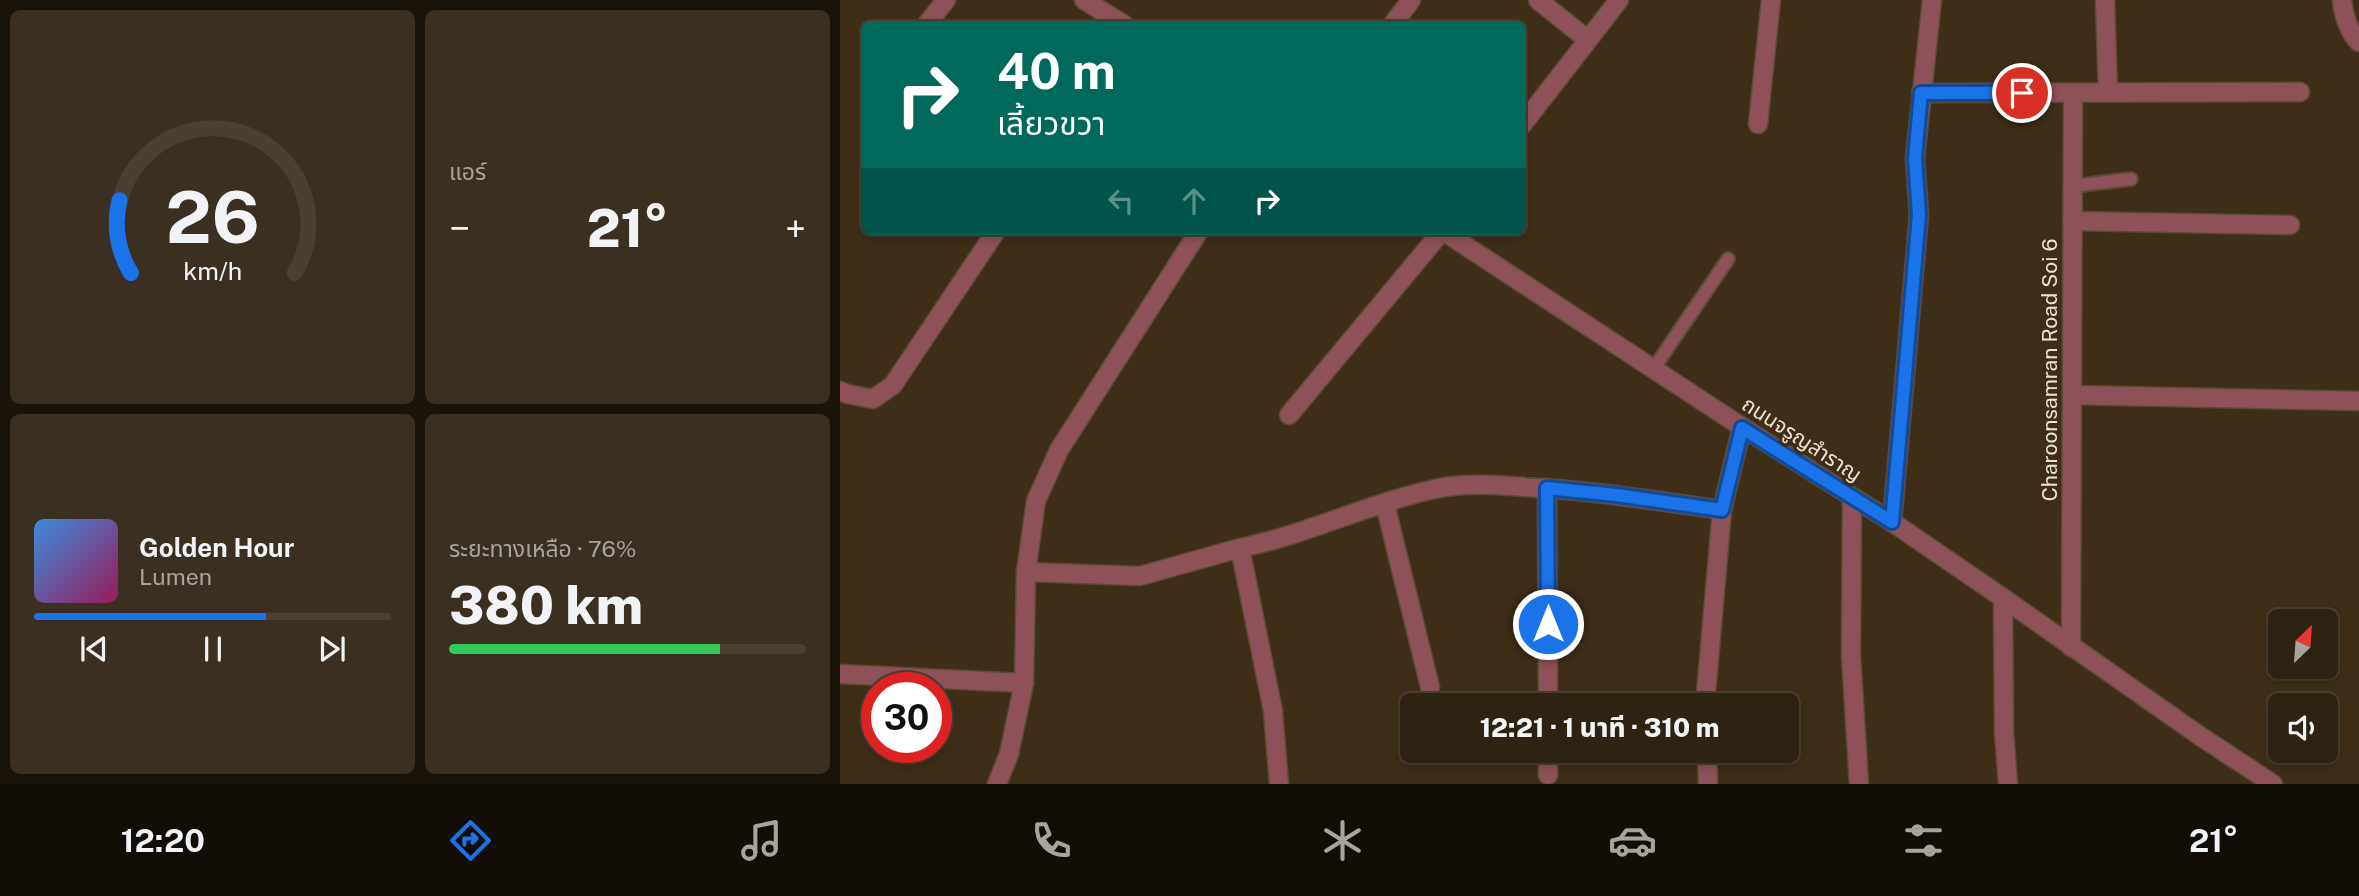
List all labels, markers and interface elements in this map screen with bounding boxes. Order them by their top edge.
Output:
text: 40 m [997,42,1116,100]
icon: right [882,49,973,140]
pin [1992,63,2052,123]
icon: arrive [2003,74,2041,112]
text: เลี้ยวขวา [997,105,1105,142]
text: แอร์ [449,158,486,185]
text: 26 [165,174,260,259]
icon: left [1102,182,1140,220]
icon: ahead [1175,182,1213,220]
icon: right [1248,182,1286,220]
text: 21° [587,198,668,259]
text: − [449,206,470,251]
text: + [785,206,806,251]
street label: Charoonsamran Road Soi 6 [2037,238,2062,502]
text: km/h [183,256,242,286]
street label: ถนนจรูญสำราญ [1737,391,1866,488]
text: Golden Hour [139,532,294,563]
text: ระยะทางเหลือ · 76% [449,535,637,562]
text: Lumen [139,563,212,590]
text: 380 km [449,575,643,636]
position arrow [1511,587,1585,661]
north arrow [2268,609,2338,679]
map controls [2268,609,2338,763]
icon: previous [75,630,113,668]
icon: pause [194,630,232,668]
icon: next [313,630,351,668]
speed limit sign: 30 [861,672,952,763]
button: sound [2268,693,2338,763]
text: 12:21 · 1 นาที · 310 m [1480,712,1719,743]
icon: directions [446,816,495,865]
icon: music [737,816,786,865]
icon: phone [1027,816,1076,865]
icon: climate [1318,816,1367,865]
icon: car [1608,816,1657,865]
icon: filters [1899,816,1948,865]
text: 12:20 [121,822,205,859]
text: 21° [2189,822,2238,859]

